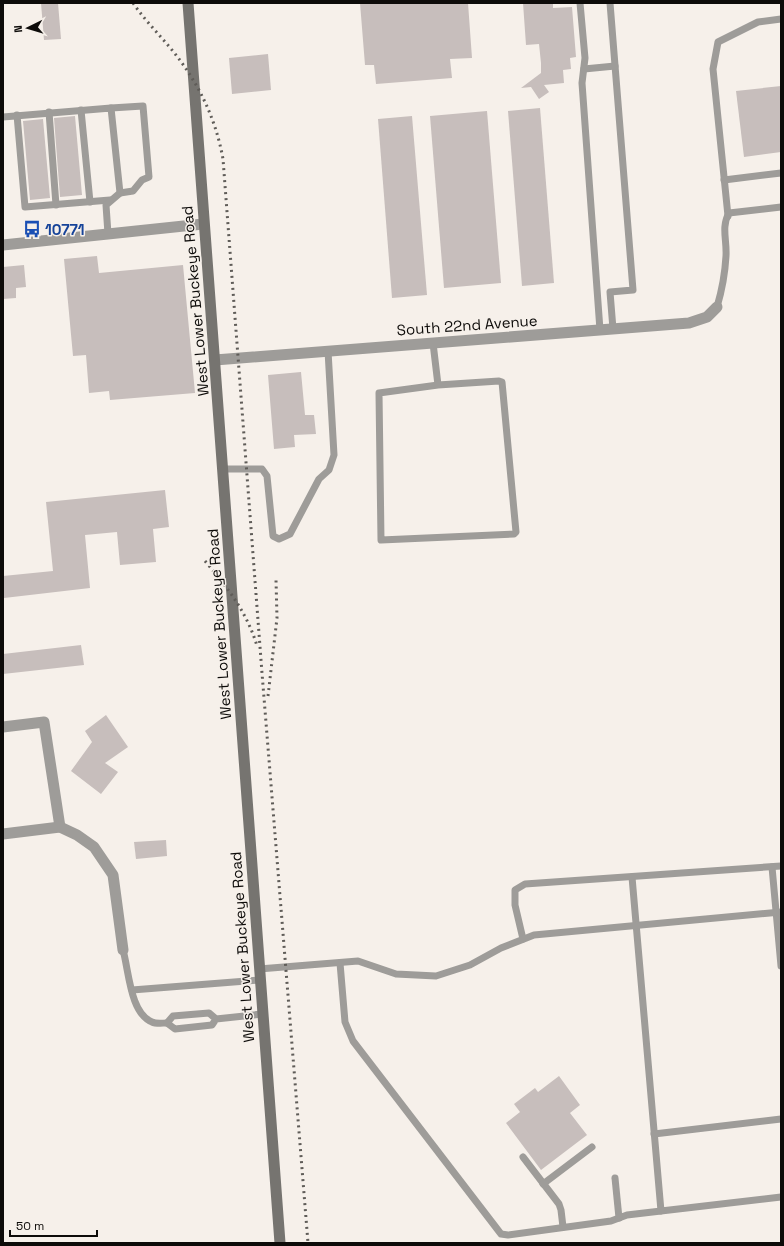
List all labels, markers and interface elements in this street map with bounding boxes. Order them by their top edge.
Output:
north arrow [8,8,48,48]
text: N [11,25,25,33]
street label: West Lower Buckeye Road [177,205,213,397]
bus stop icon: 10771 [22,219,42,239]
place label: 10771 [45,220,84,239]
street label: South 22nd Avenue [396,311,538,339]
street label: West Lower Buckeye Road [203,528,235,720]
street label: West Lower Buckeye Road [226,851,258,1043]
scale bar [10,1212,97,1238]
text: 50 m [16,1218,44,1234]

